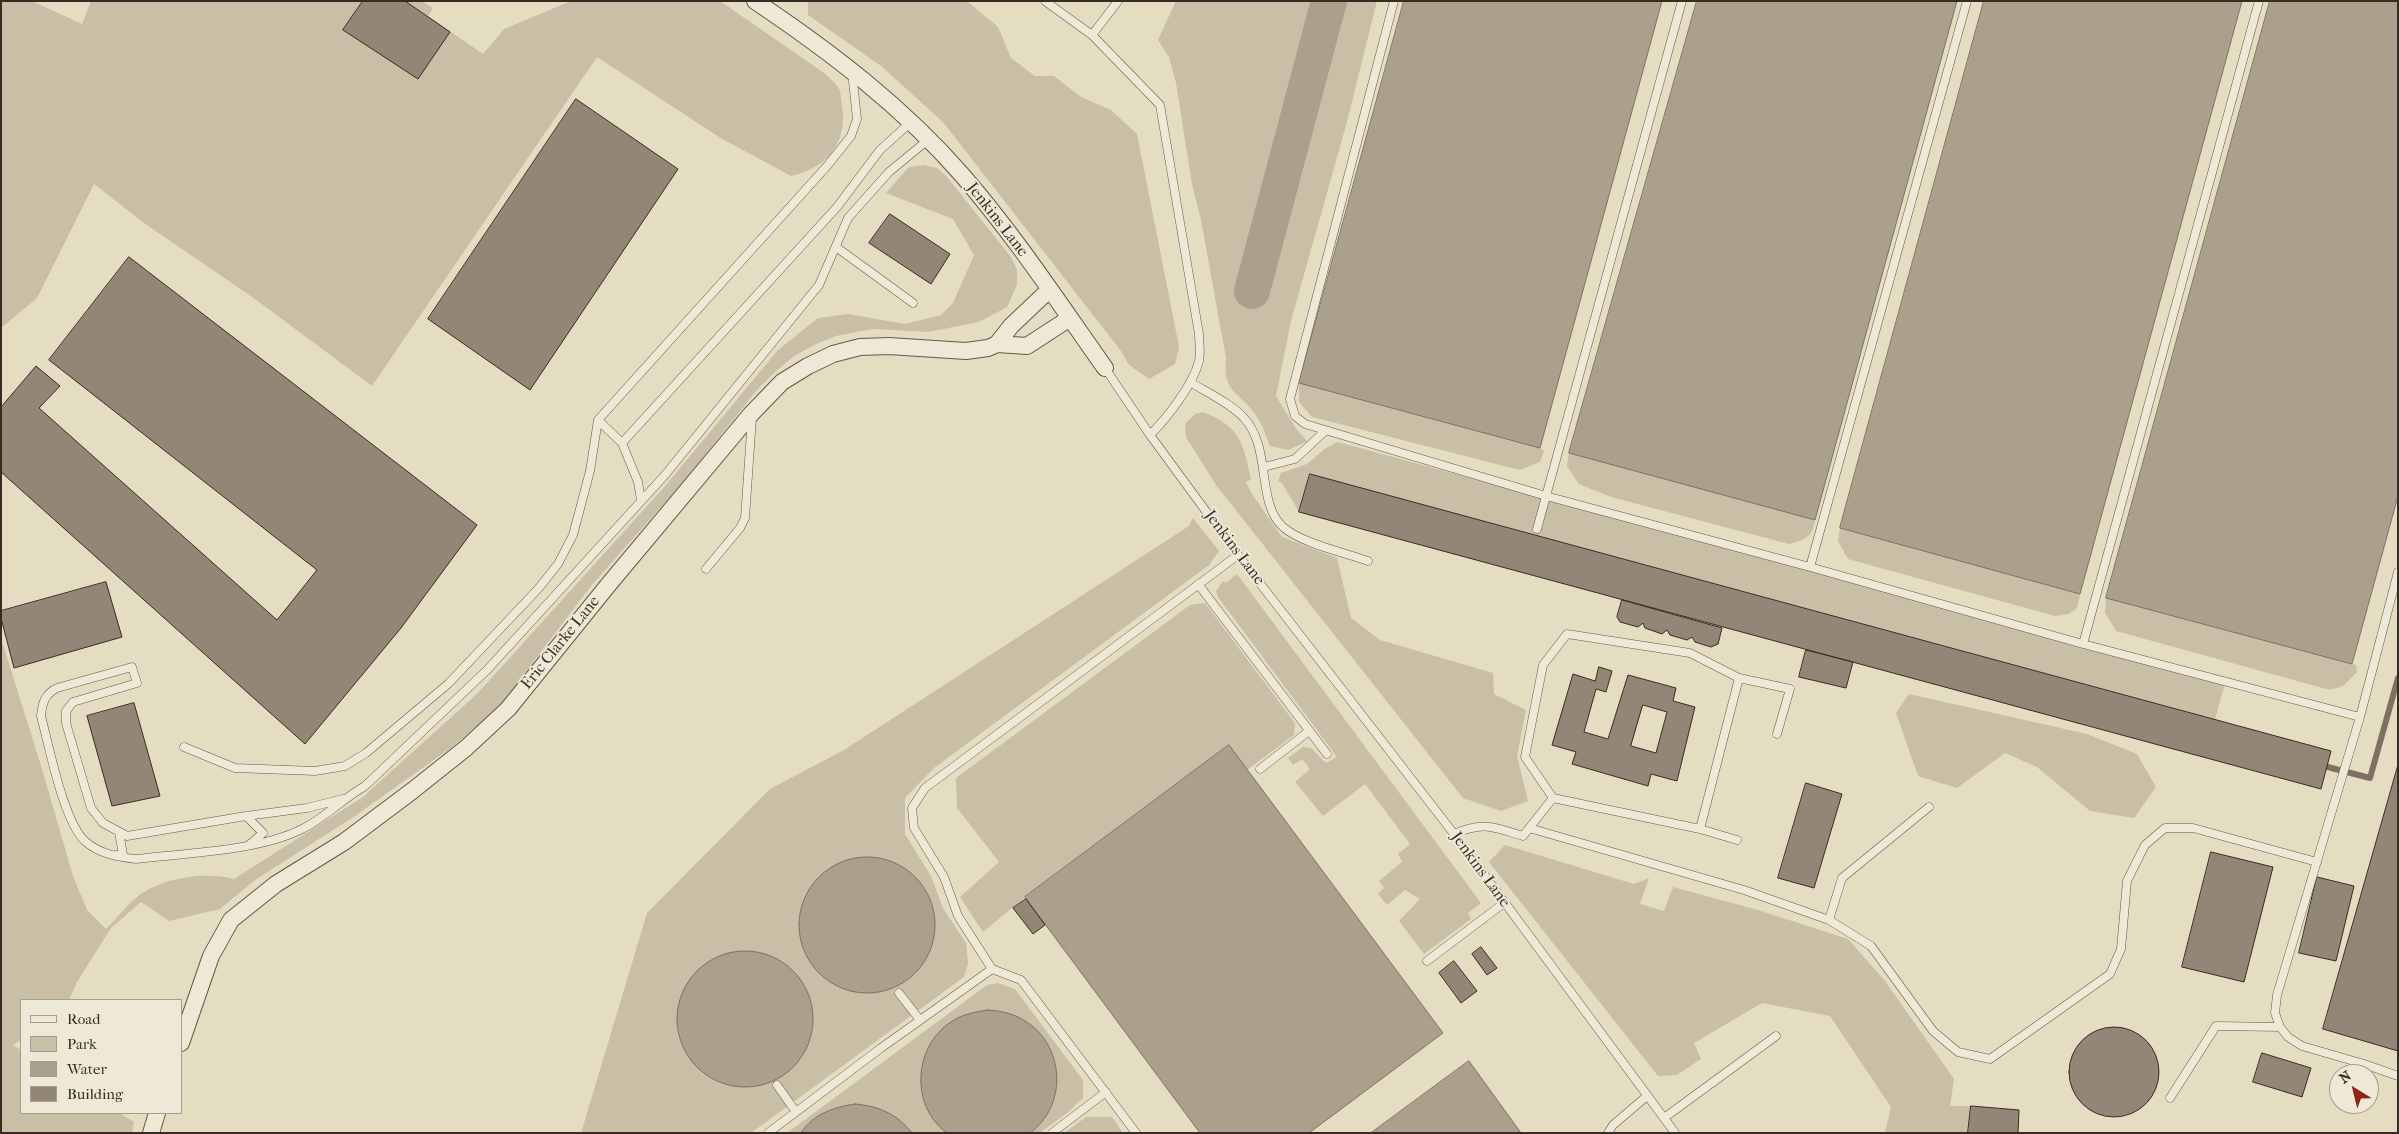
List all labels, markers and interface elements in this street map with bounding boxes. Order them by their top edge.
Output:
street label: Jenkins Lane [962,179,1032,261]
street label: Jenkins Lane [1200,507,1268,589]
street label: Eric Clarke Lane [518,592,604,694]
street label: Jenkins Lane [1446,828,1514,912]
legend [20,999,182,1114]
text: Road [67,1010,100,1028]
text: Park [67,1035,97,1053]
text: Water [67,1060,107,1078]
north arrow [2329,1064,2379,1114]
text: N [2336,1067,2355,1087]
text: Building [67,1085,123,1103]

